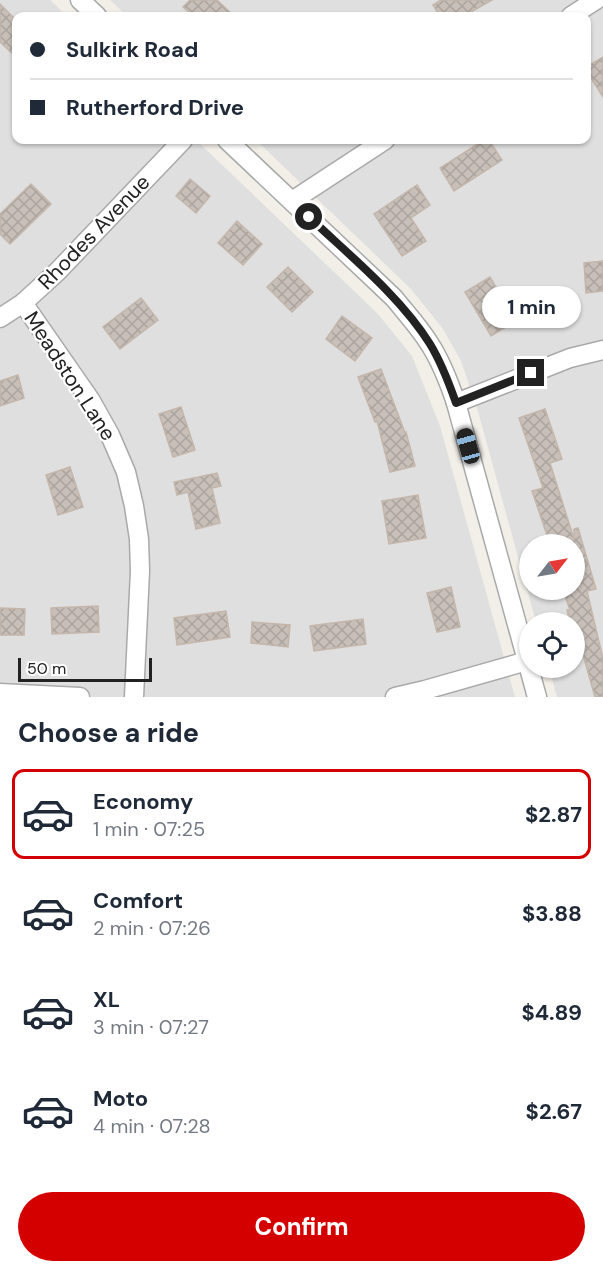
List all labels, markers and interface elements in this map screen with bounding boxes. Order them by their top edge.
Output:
text: Sulkirk Road [66,35,198,64]
text: Rutherford Drive [66,93,244,122]
street label: Rhodes Avenue [32,168,156,296]
route start [295,203,322,230]
callout: 1 min [482,286,580,328]
text: 1 min [507,294,556,320]
street label: Meadston Lane [18,306,122,446]
route end [517,359,544,386]
car [454,426,482,466]
north arrow [519,534,585,600]
map controls [519,534,585,678]
button: locate [519,612,585,678]
scale bar [18,655,152,682]
text: 50 m [27,658,66,679]
text: Choose a ride [18,715,199,750]
icon: car [21,787,75,841]
text: Economy [93,787,193,816]
text: $2.87 [525,800,582,829]
text: 1 min · 07:25 [93,816,205,842]
icon: car [21,886,75,940]
text: Comfort [93,886,183,915]
text: $3.88 [522,899,582,928]
text: 2 min · 07:26 [93,915,211,941]
icon: car [21,985,75,1039]
text: XL [93,985,120,1014]
text: $4.89 [521,998,582,1027]
text: 3 min · 07:27 [93,1014,209,1040]
icon: car [21,1084,75,1138]
text: Moto [93,1084,148,1113]
text: $2.67 [526,1097,582,1126]
text: 4 min · 07:28 [93,1113,211,1139]
button: Confirm [18,1192,585,1261]

